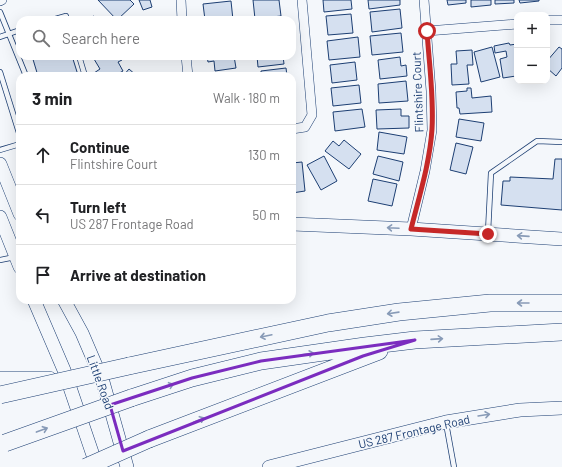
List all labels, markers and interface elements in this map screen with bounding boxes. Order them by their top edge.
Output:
map controls [514,12,550,84]
button: + [514,12,550,48]
search box [16,16,296,60]
route start [418,22,436,40]
icon: search [30,27,52,49]
text: Search here [62,29,140,47]
button: − [514,48,550,84]
street label: Flintshire Court [409,51,425,133]
text: 3 min [32,88,72,108]
text: Walk · 180 m [213,90,280,106]
text: Continue [70,138,130,156]
icon: ahead [32,144,54,166]
text: 130 m [248,147,280,163]
text: Flintshire Court [70,156,158,172]
text: Turn left [70,198,126,216]
icon: left [32,204,54,226]
text: 50 m [253,207,280,223]
text: US 287 Frontage Road [70,216,194,232]
one-way arrow [387,224,400,232]
route end [479,225,497,243]
one-way arrow [517,233,530,240]
icon: arrive [32,264,54,286]
text: Arrive at destination [70,266,206,284]
one-way arrow [517,299,530,307]
one-way arrow [387,309,400,317]
one-way arrow [260,333,273,341]
one-way arrow [430,335,443,342]
one-way arrow [301,350,314,358]
street label: Little Road [85,353,117,411]
one-way arrow [161,382,174,389]
street label: US 287 Frontage Road [357,411,471,451]
one-way arrow [477,411,490,419]
one-way arrow [192,415,204,423]
one-way arrow [35,426,48,433]

